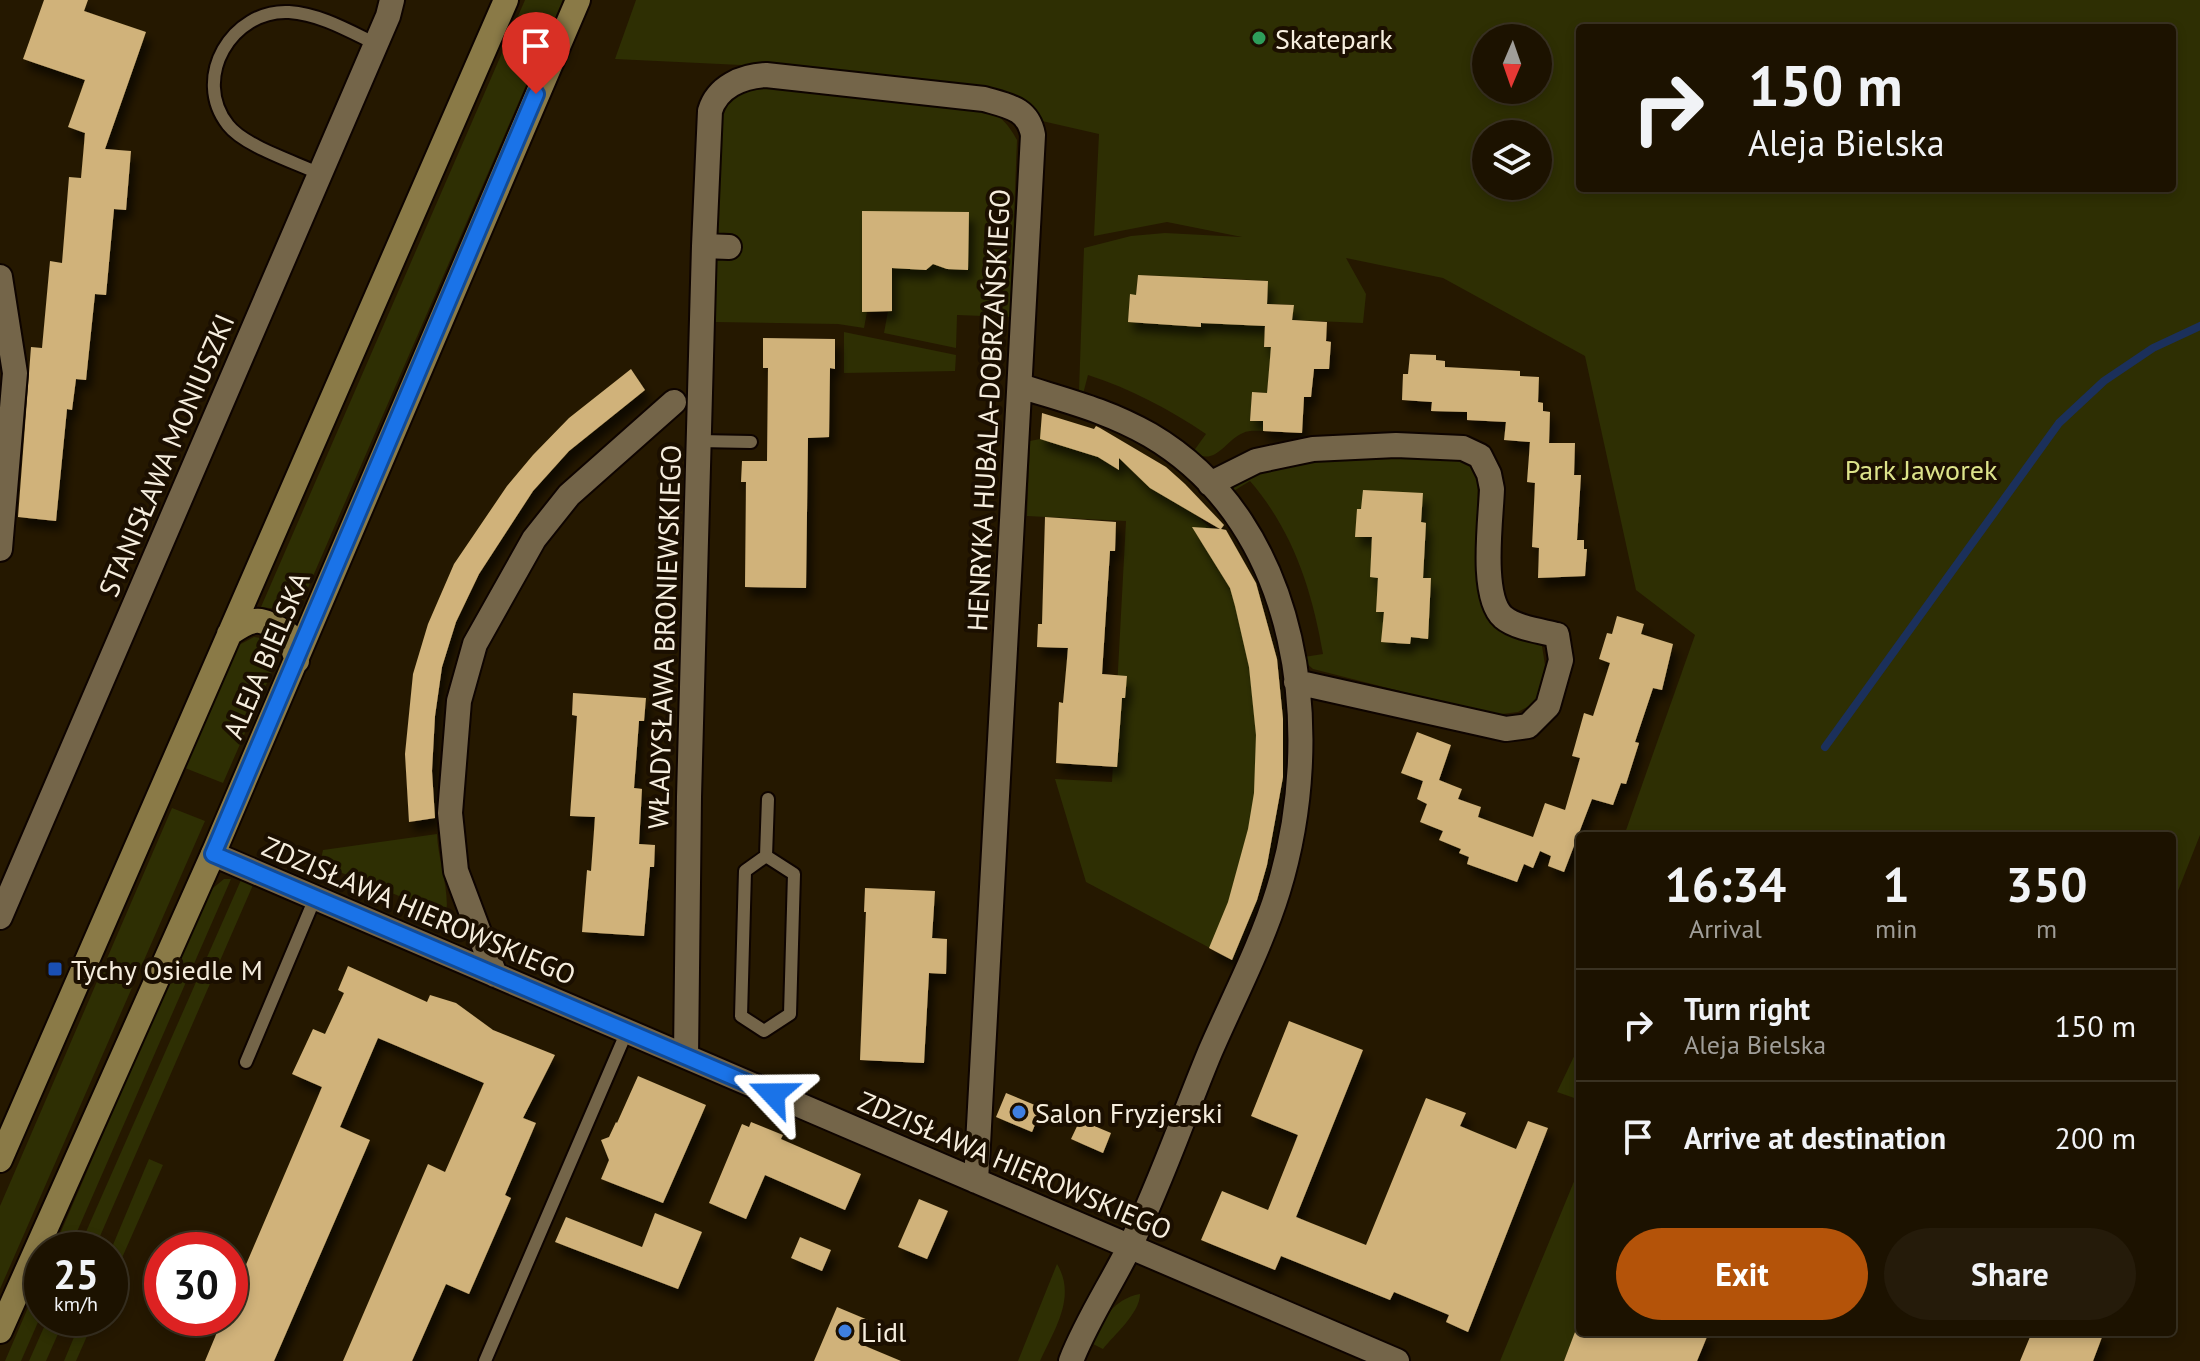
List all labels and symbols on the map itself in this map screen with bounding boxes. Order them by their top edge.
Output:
pin [502,12,570,94]
place label: Skatepark [1275,20,1393,57]
north arrow [1472,24,1552,104]
marker: Skatepark [1250,29,1268,47]
street label: HENRYKA HUBALA-DOBRZAŃSKIEGO [958,188,1018,632]
street label: STANISŁAWA MONIUSZKI [90,308,242,602]
street label: WŁADYSŁAWA BRONIEWSKIEGO [639,444,689,830]
park label: Park Jaworek [1845,451,1998,488]
street label: ALEJA BIELSKA [214,565,318,744]
street label: ZDZISŁAWA HIEROWSKIEGO [257,827,581,993]
place label: Tychy Osiedle M [71,951,263,988]
marker: Tychy Osiedle M [46,960,64,978]
position arrow [731,1052,815,1136]
street label: ZDZISŁAWA HIEROWSKIEGO [853,1082,1177,1248]
place label: Salon Fryzjerski [1035,1094,1223,1131]
marker: Salon Fryzjerski [1010,1103,1028,1121]
speed limit sign: 30 [144,1232,248,1336]
place label: Lidl [861,1313,906,1350]
marker: Lidl [836,1322,854,1340]

